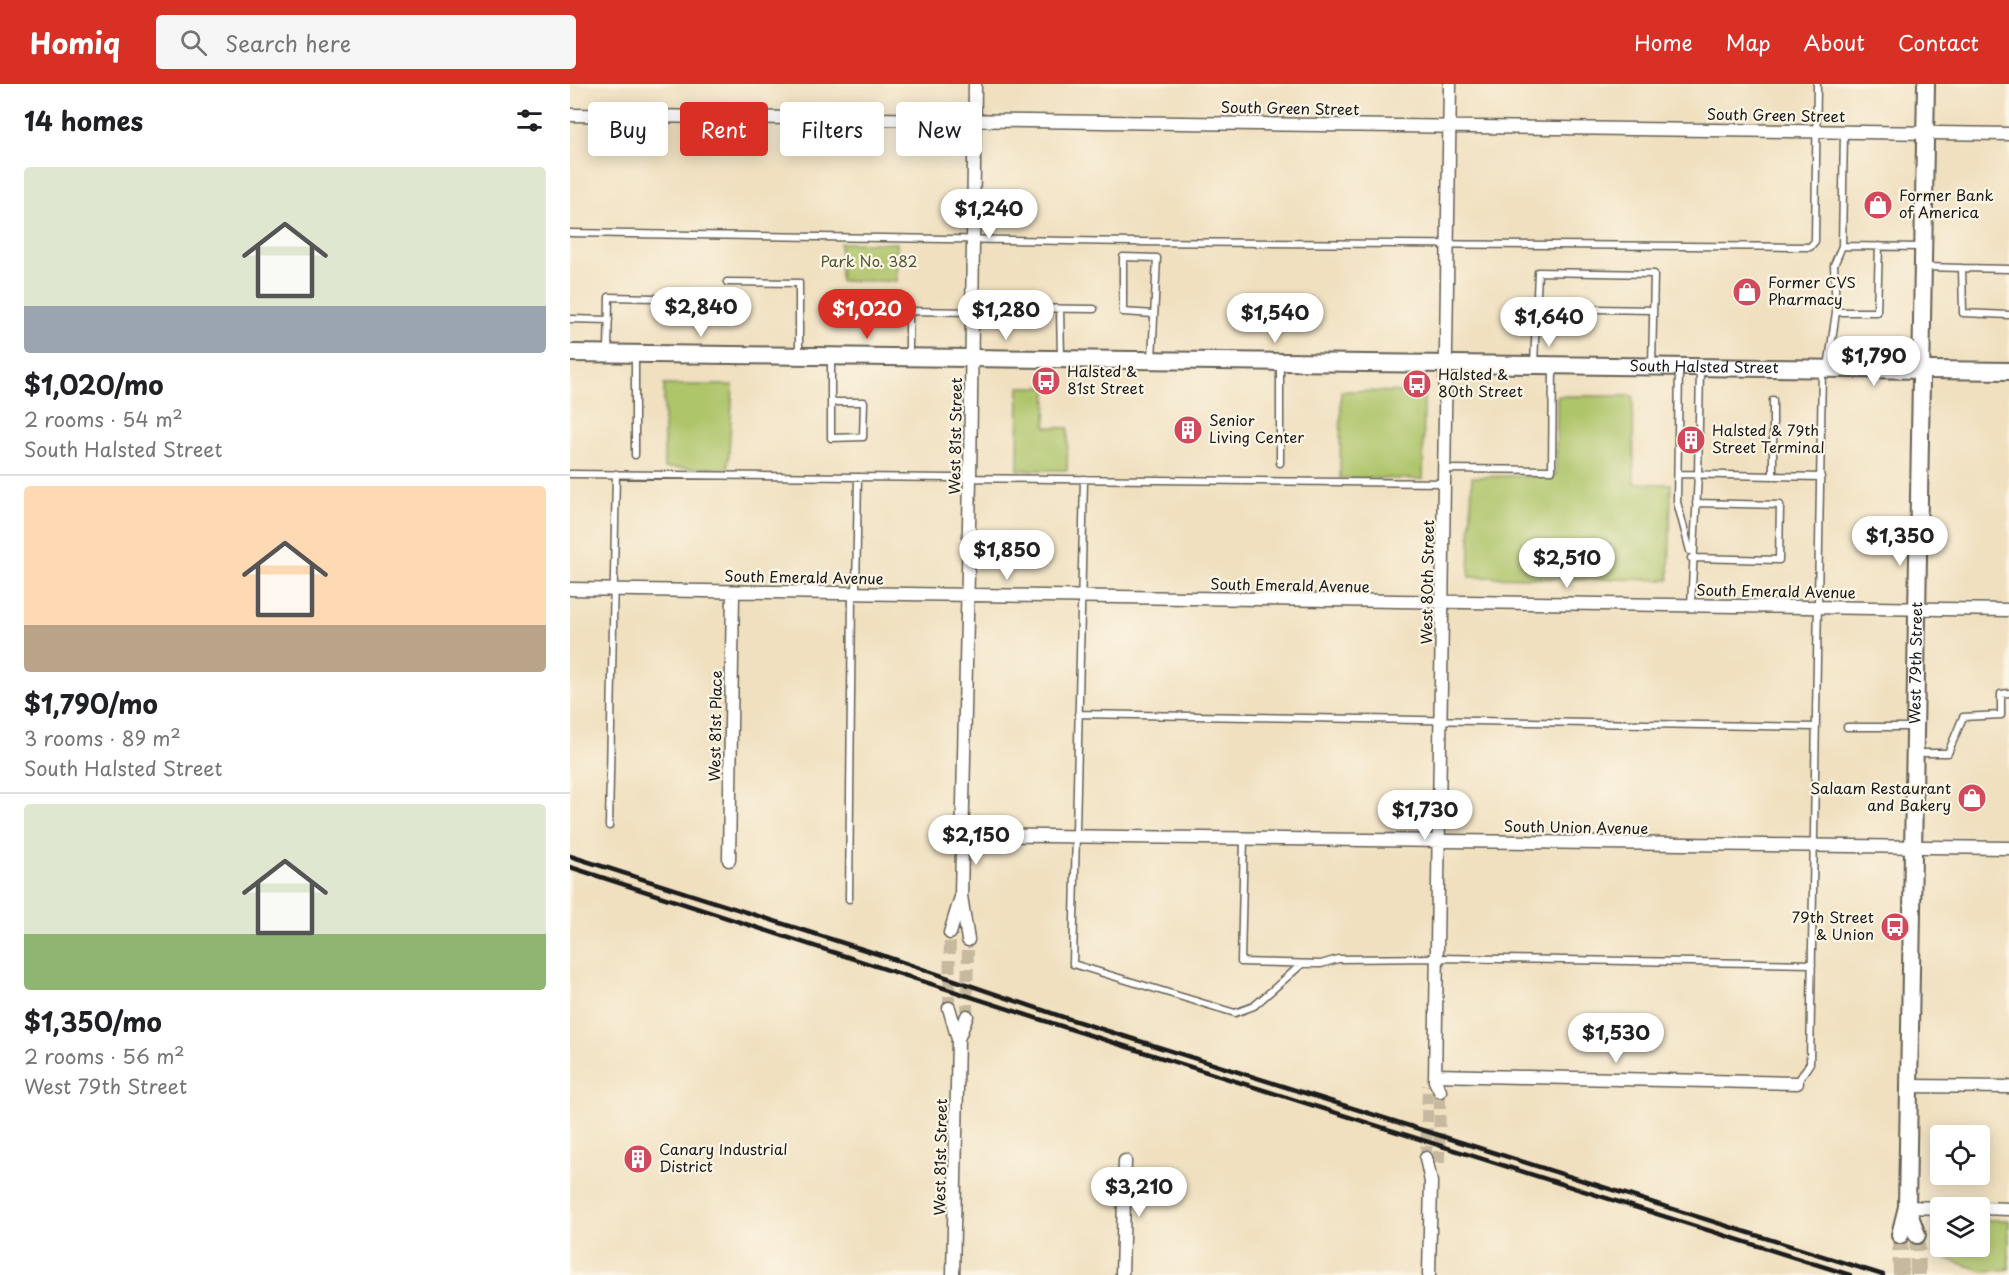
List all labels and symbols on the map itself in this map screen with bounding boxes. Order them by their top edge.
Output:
street label: South Green Street [1221,95,1359,120]
street label: South Green Street [1707,102,1845,127]
place label: Former Bank of America [1899,183,1994,223]
pin: $1,240 [940,189,1038,240]
shop icon: Former Bank of America [1862,189,1894,221]
park label: Park No. 382 [820,249,918,272]
place label: Former CVS Pharmacy [1768,270,1856,310]
shop icon: Former CVS Pharmacy [1731,276,1763,308]
pin: $2,840 [652,287,750,338]
pin: $1,020 [818,289,916,340]
pin: $1,280 [957,290,1055,341]
pin: $1,540 [1226,293,1324,344]
pin: $1,640 [1500,297,1598,348]
pin: $1,790 [1825,336,1923,387]
street label: South Halsted Street [1629,353,1779,378]
place label: Halsted & 81st Street [1067,359,1144,399]
place label: Halsted & 80th Street [1438,362,1523,402]
bus stop icon: Halsted & 81st Street [1030,365,1062,397]
bus stop icon: Halsted & 80th Street [1401,368,1433,400]
street label: West 81st Street [942,377,967,495]
place label: Senior Living Center [1209,408,1304,448]
building icon: Senior Living Center [1172,414,1204,446]
place label: Halsted & 79th Street Terminal [1712,418,1825,458]
building icon: Halsted & 79th Street Terminal [1675,424,1707,456]
pin: $1,350 [1851,516,1949,567]
street label: West 80th Street [1414,519,1439,644]
pin: $1,850 [958,530,1056,581]
pin: $2,510 [1518,538,1616,589]
street label: South Emerald Avenue [724,564,884,589]
street label: South Emerald Avenue [1210,572,1370,597]
street label: South Emerald Avenue [1696,578,1856,603]
street label: West 79th Street [1902,601,1927,724]
street label: West 81st Place [702,670,727,782]
place label: Salaam Restaurant and Bakery [1810,776,1951,816]
shop icon: Salaam Restaurant and Bakery [1956,782,1988,814]
pin: $1,730 [1376,790,1474,841]
street label: South Union Avenue [1504,814,1649,839]
pin: $2,150 [927,815,1025,866]
place label: 79th Street & Union [1792,905,1874,945]
bus stop icon: 79th Street & Union [1879,911,1911,943]
pin: $1,530 [1567,1013,1665,1064]
street label: West 81st Street [927,1098,952,1216]
place label: Canary Industrial District [659,1137,788,1177]
building icon: Canary Industrial District [622,1143,654,1175]
pin: $3,210 [1090,1167,1188,1218]

